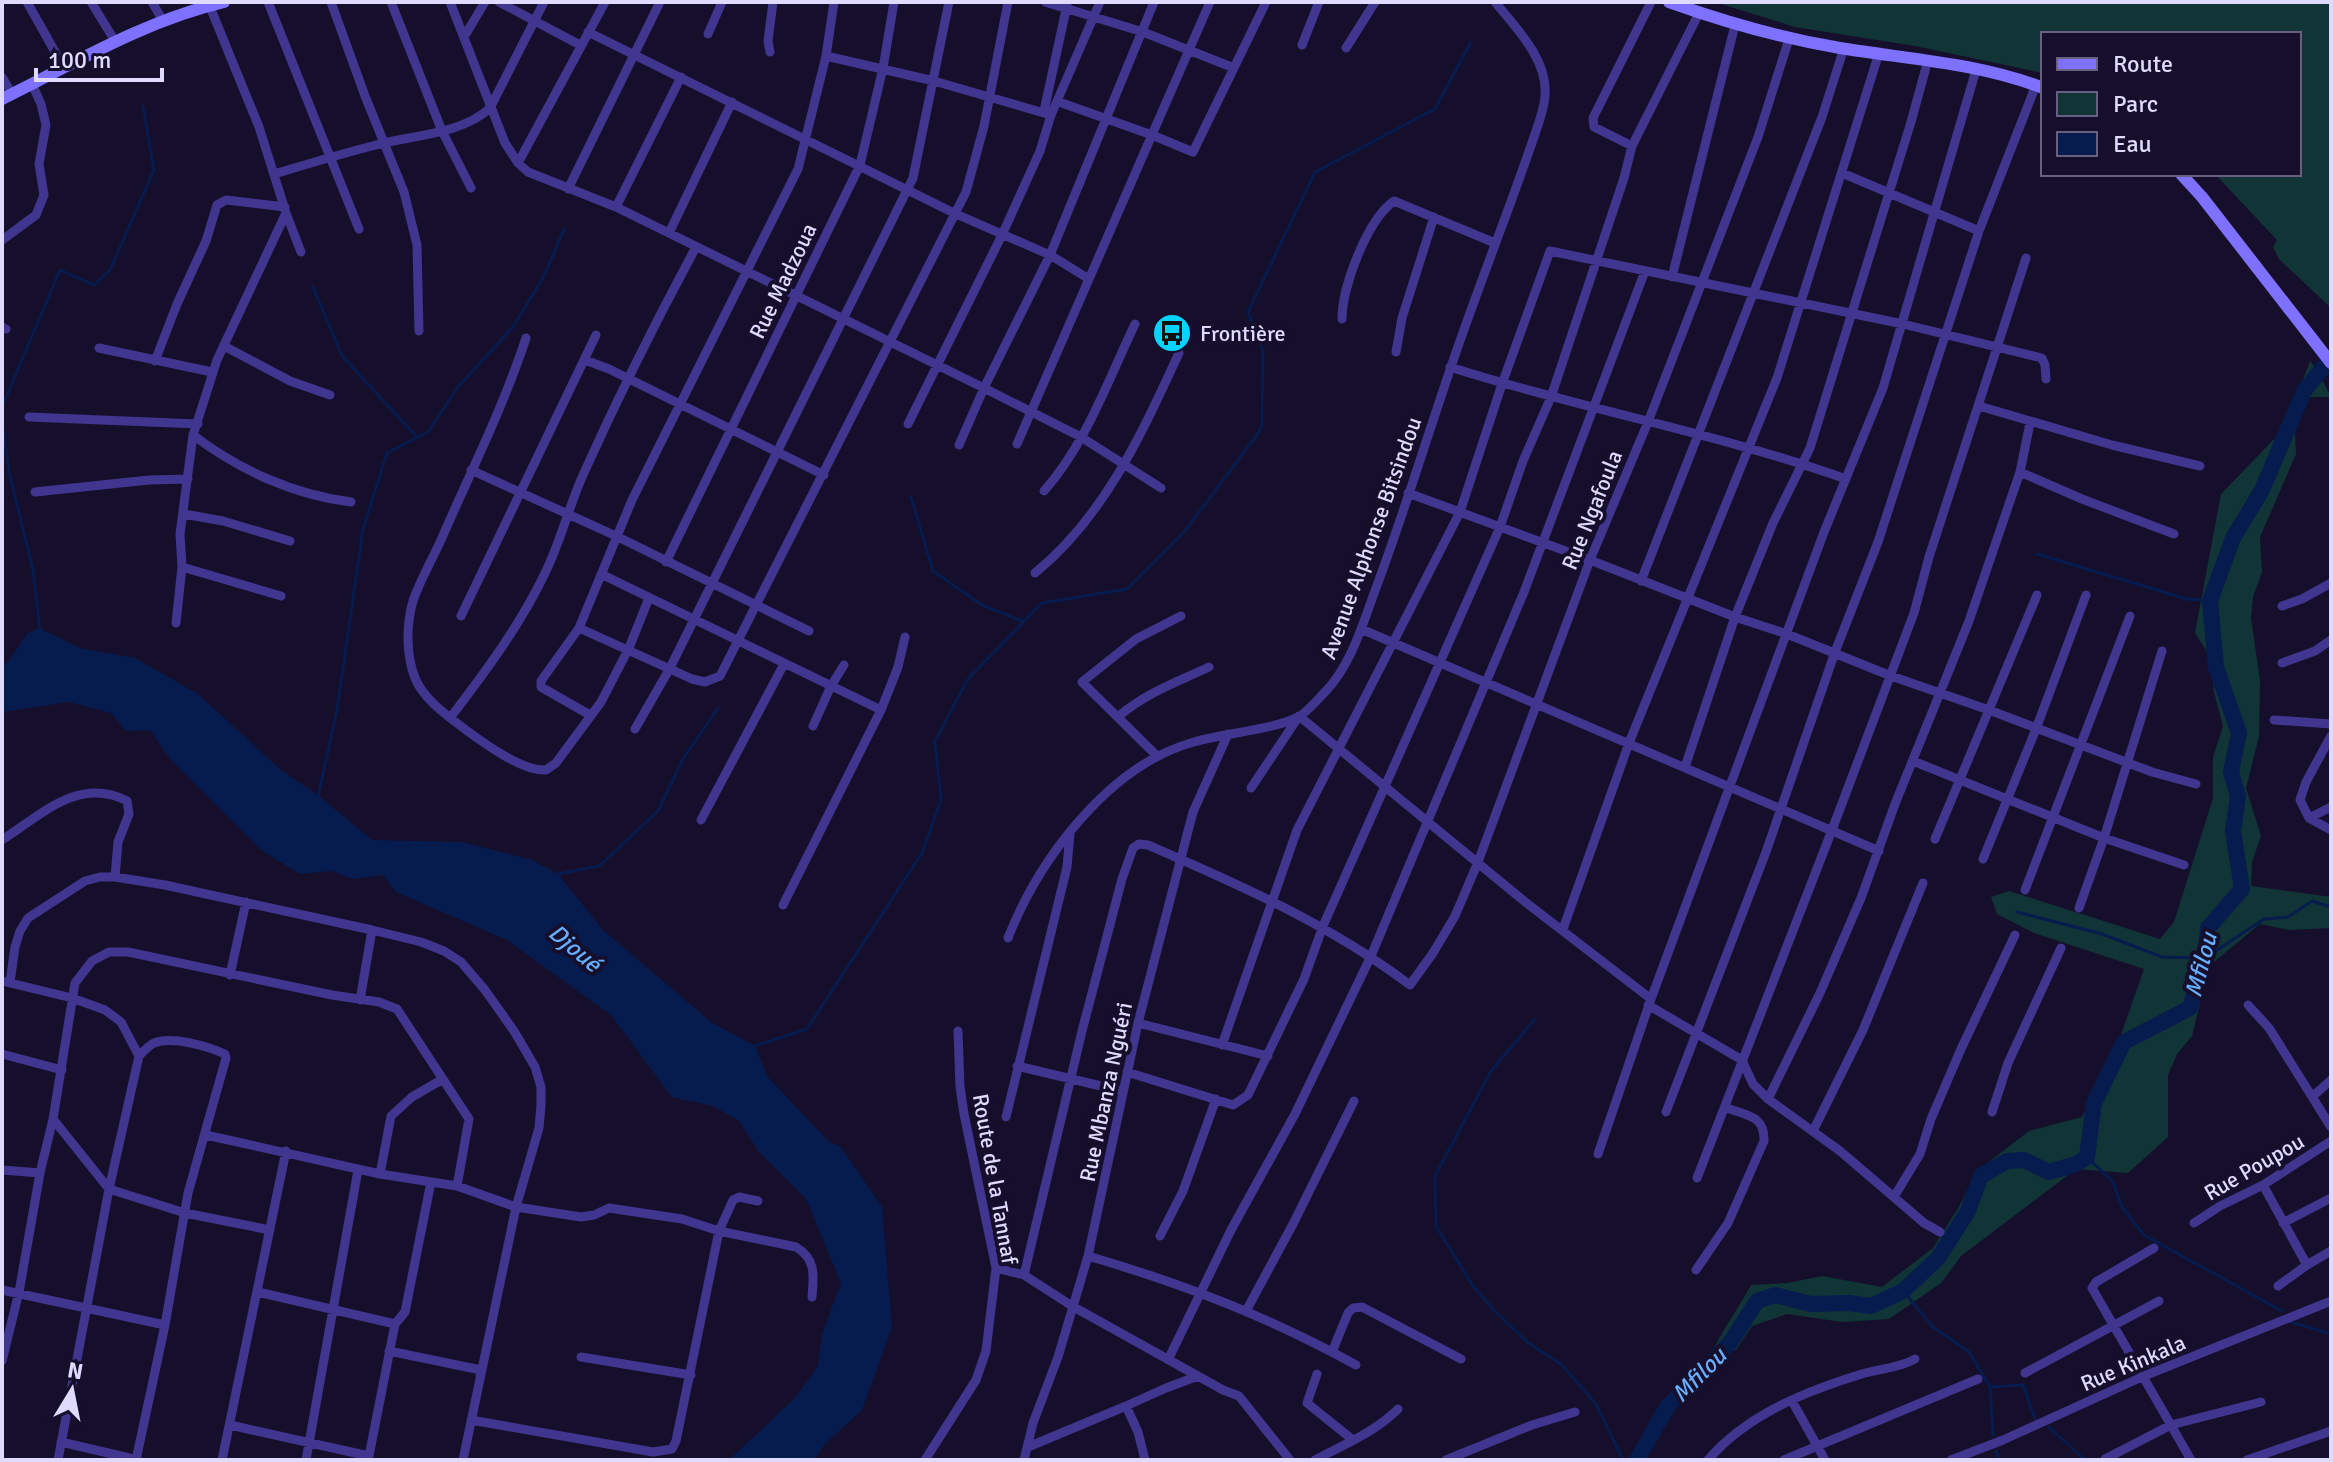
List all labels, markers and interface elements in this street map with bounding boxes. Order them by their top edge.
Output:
scale bar [36,32,162,82]
legend [2041,32,2301,176]
text: 100 m [48,45,111,75]
text: Route [2113,49,2173,79]
text: Parc [2113,89,2158,119]
text: Eau [2113,129,2152,159]
street label: Rue Madzoua [743,219,823,343]
bus stop icon: Frontière [1151,312,1193,354]
place label: Frontière [1200,320,1286,347]
street label: Avenue Alphonse Bitsindou [1315,413,1427,663]
street label: Rue Ngafoula [1556,446,1628,574]
water label: Djoué [542,917,609,980]
water label: Mfilou [2178,928,2224,1001]
street label: Rue Mbanza Nguéri [1074,1000,1138,1184]
street label: Route de la Tannaf [967,1092,1024,1268]
street label: Rue Poupou [2199,1128,2309,1206]
street label: Rue Kinkala [2076,1329,2190,1397]
water label: Mfilou [1665,1340,1734,1409]
north arrow [32,1350,112,1430]
text: N [66,1356,85,1385]

